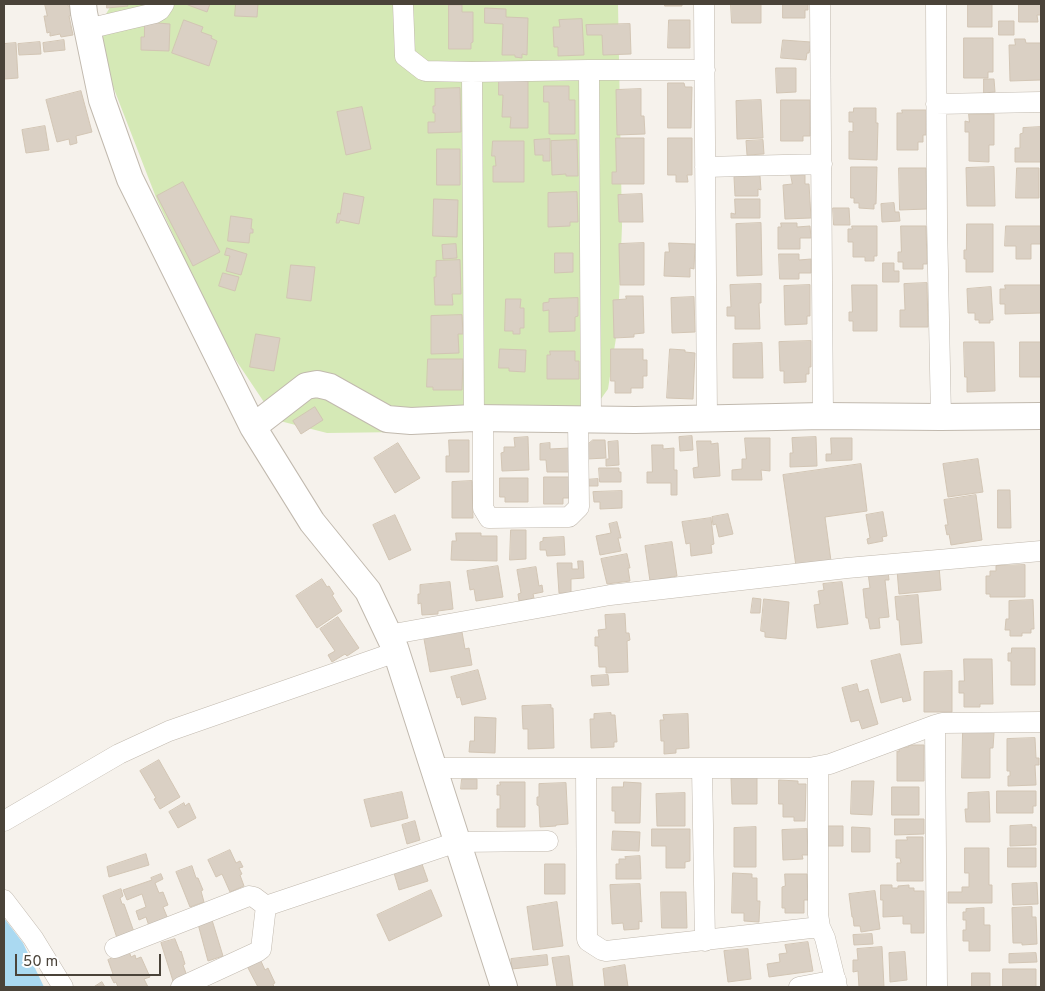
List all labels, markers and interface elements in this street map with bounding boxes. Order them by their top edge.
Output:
scale bar [18,944,164,976]
text: 50 m [23,953,58,972]

